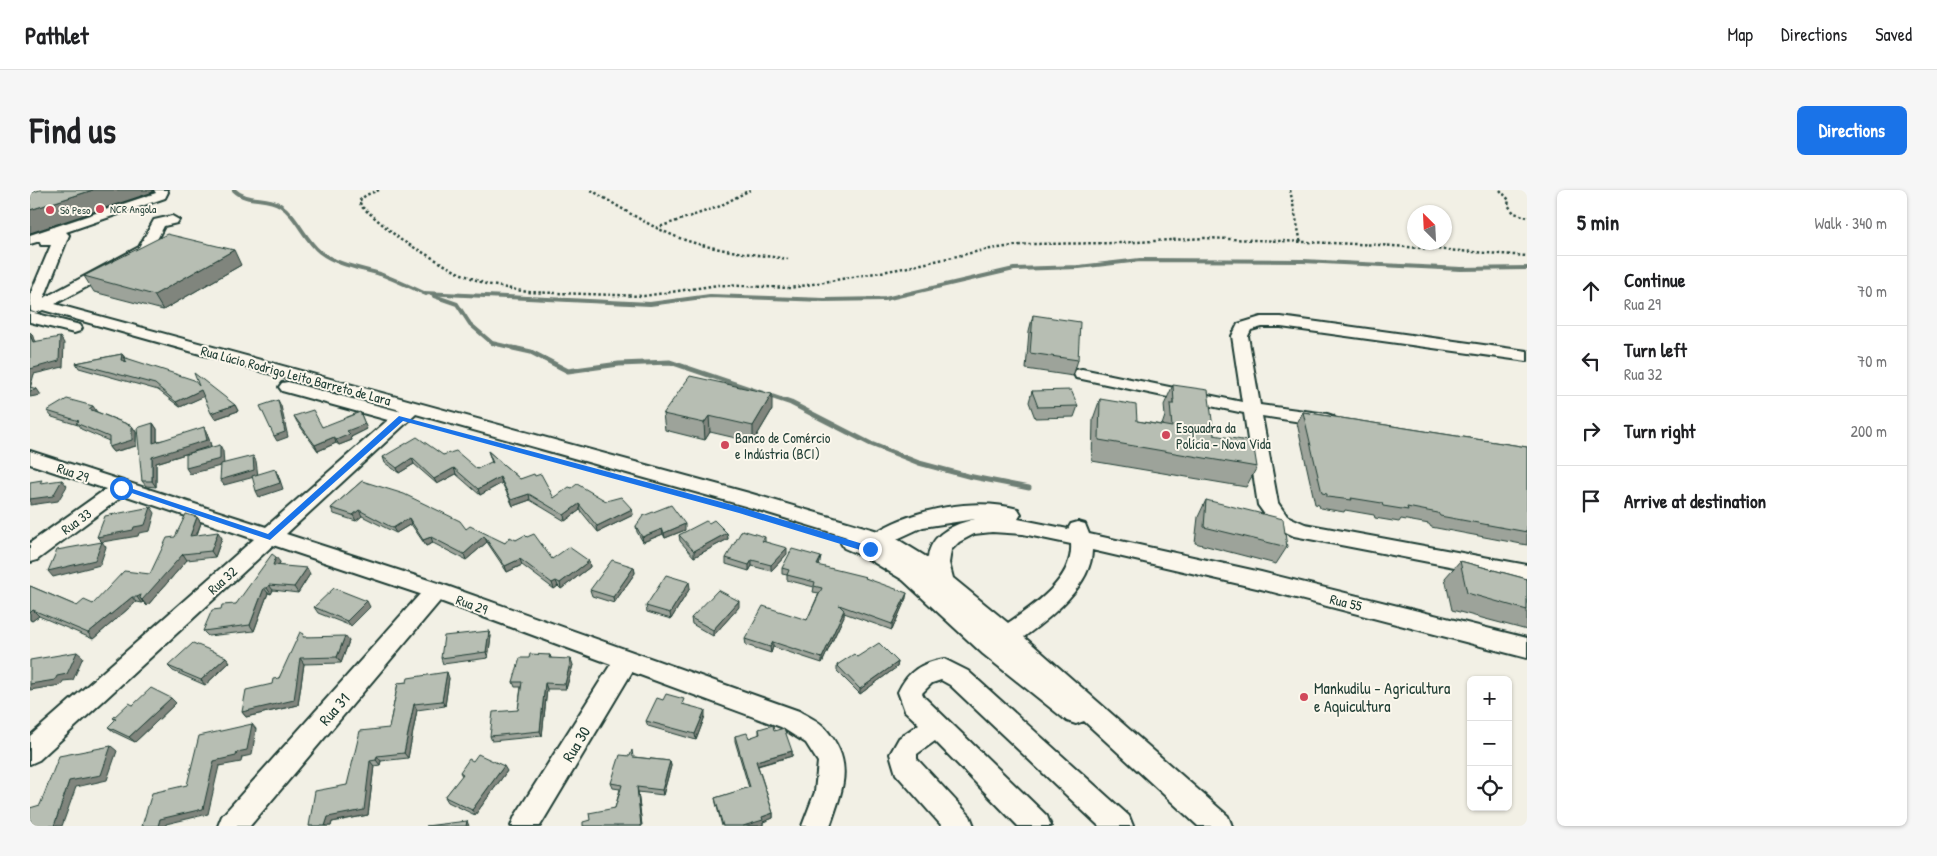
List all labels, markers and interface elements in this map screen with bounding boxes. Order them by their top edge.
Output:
text: Pathlet [25,19,88,51]
text: Map [1728,22,1753,47]
text: Directions [1781,22,1847,47]
text: Saved [1875,22,1912,47]
button: Directions [1797,106,1907,155]
text: Find us [30,107,116,154]
place label: NCR Angola [110,202,157,216]
place label: Só Peso [60,203,91,217]
marker: NCR Angola [94,203,106,215]
marker: Só Peso [44,204,56,216]
north arrow [1407,205,1452,250]
text: 5 min [1577,208,1619,237]
text: Walk · 340 m [1815,212,1887,234]
text: Continue [1624,267,1685,293]
icon: ahead [1577,277,1605,305]
text: 70 m [1857,280,1887,302]
text: Rua 29 [1624,293,1661,315]
text: Turn left [1624,337,1687,363]
street label: Rua Lúcio Rodrigo Leito Barreto de Lara [199,340,394,411]
icon: left [1577,347,1605,375]
text: 70 m [1857,350,1887,372]
text: Rua 32 [1624,363,1662,385]
icon: right [1577,417,1605,445]
place label: Esquadra da Polícia - Nova Vida [1176,418,1271,453]
text: Turn right [1624,418,1695,444]
text: 200 m [1851,420,1887,442]
place label: Banco de Comércio e Indústria (BCI) [735,428,831,463]
marker: Esquadra da Polícia - Nova Vida [1160,429,1172,441]
marker: Banco de Comércio e Indústria (BCI) [719,439,731,451]
street label: Rua 29 [55,458,91,486]
route start [110,477,133,500]
icon: arrive [1577,487,1605,515]
text: Arrive at destination [1624,488,1766,514]
street label: Rua 33 [57,504,95,538]
route end [859,538,882,561]
street label: Rua 32 [203,561,241,598]
street label: Rua 55 [1328,589,1364,615]
street label: Rua 29 [454,590,490,618]
map controls [1467,676,1512,811]
button: + [1467,676,1512,721]
place label: Mankudilu - Agricultura e Aquicultura [1314,677,1450,717]
street label: Rua 31 [314,688,354,730]
marker: Mankudilu - Agricultura e Aquicultura [1298,691,1310,703]
button: − [1467,721,1512,766]
street label: Rua 30 [557,722,595,766]
button: locate [1467,766,1512,811]

